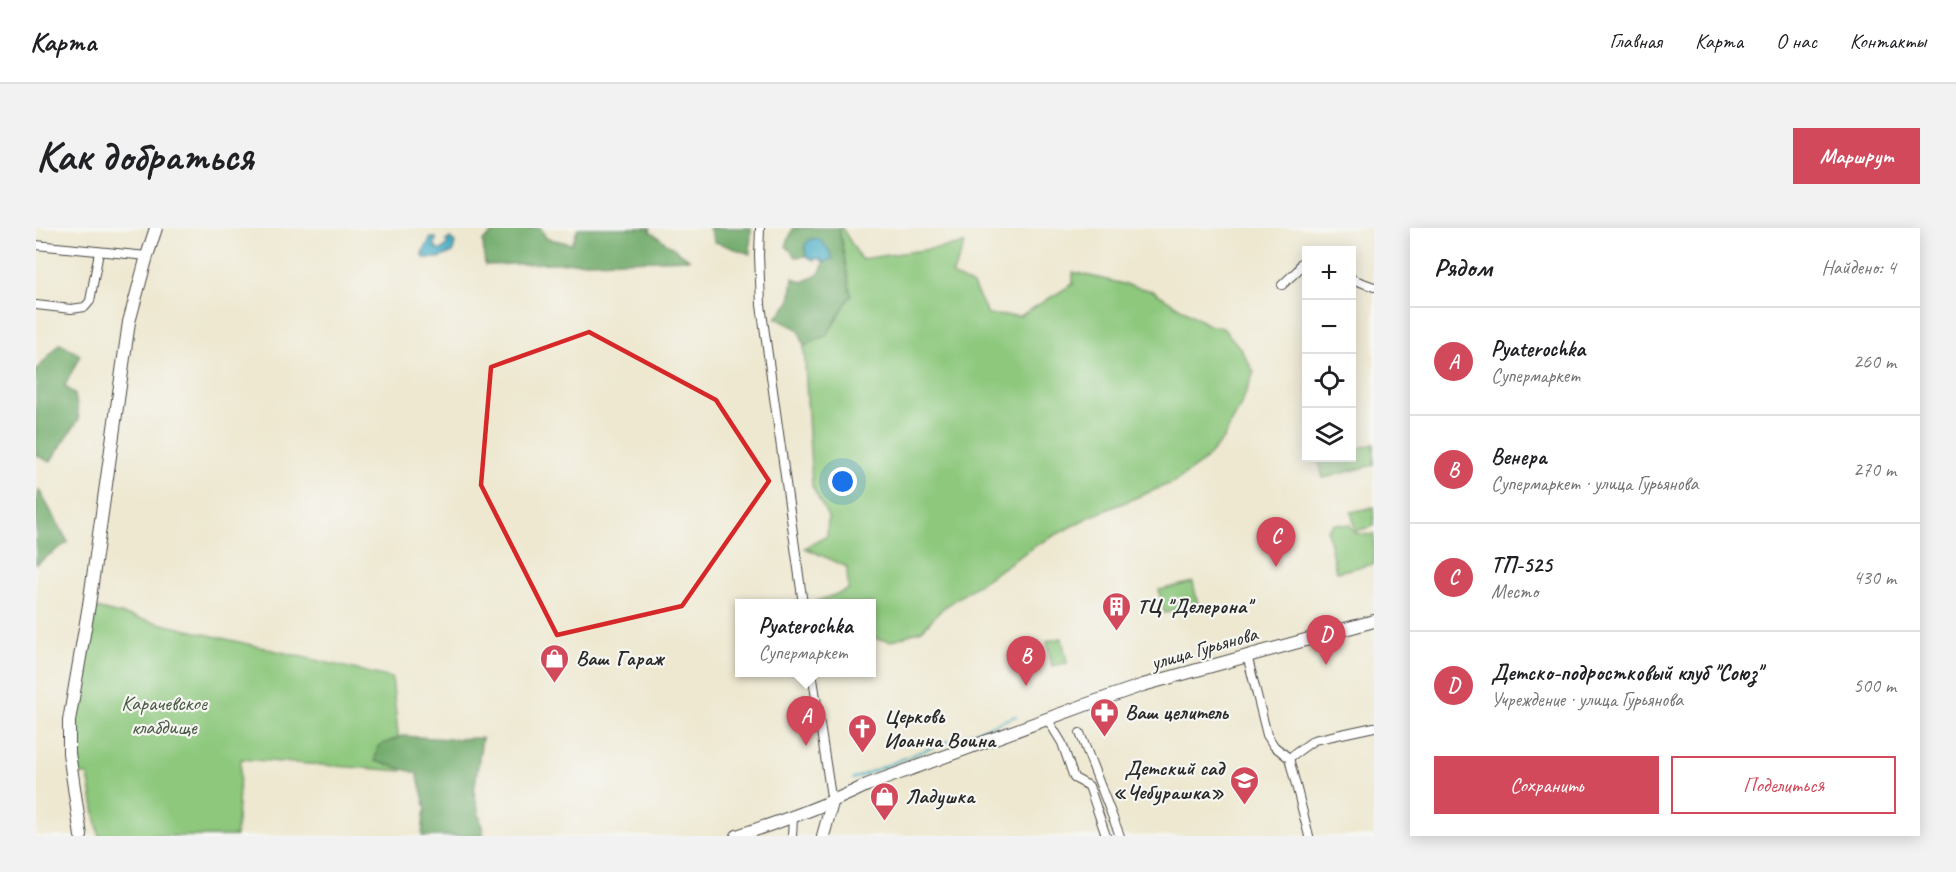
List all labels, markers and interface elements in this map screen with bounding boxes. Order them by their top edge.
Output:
text: Карта [30,24,97,59]
text: Главная [1609,28,1662,54]
text: Карта [1695,28,1743,54]
text: О нас [1776,28,1817,54]
text: Контакты [1850,28,1926,54]
button: Маршрут [1793,128,1920,184]
text: Как добраться [36,130,253,183]
map controls [1302,246,1356,462]
button: + [1302,246,1356,300]
text: Рядом [1434,251,1492,284]
text: Найдено: 4 [1821,255,1896,280]
button: − [1302,300,1356,354]
text: Pyaterochka [1491,335,1585,363]
text: A [1448,349,1459,374]
text: 260 m [1853,349,1896,374]
button: locate [1302,354,1356,408]
text: Супермаркет [1491,363,1580,388]
button: layers [1302,408,1356,462]
text: Венера [1491,443,1546,471]
text: B [1448,457,1459,482]
text: 270 m [1853,457,1896,482]
your location [828,467,857,496]
text: Супермаркет · улица Гурьянова [1491,471,1698,496]
pin: C [1256,518,1296,567]
text: ТП-525 [1491,551,1552,579]
text: C [1449,565,1458,590]
text: 430 m [1853,565,1896,590]
text: Место [1491,579,1538,604]
building icon: ТЦ "Делерона" [1100,590,1132,632]
place label: ТЦ "Делерона" [1137,593,1256,619]
popup [735,599,876,677]
text: Pyaterochka [758,612,853,640]
pin: D [1306,616,1346,665]
street label: улица Гурьянова [1146,620,1262,676]
pin: B [1006,636,1046,686]
text: Супермаркет [758,640,848,665]
shop icon: Ваш Гараж [539,642,571,684]
place label: Ваш Гараж [576,645,666,671]
text: Детско-подростковый клуб "Союз" [1491,659,1762,687]
text: D [1448,673,1459,698]
text: 500 m [1853,673,1896,698]
text: Учреждение · улица Гурьянова [1491,687,1683,712]
park label: Карачевское клабдище [121,690,208,740]
pin: A [786,696,826,746]
pharmacy icon: Ваш целитель [1088,696,1120,738]
place label: Ваш целитель [1125,699,1230,725]
place label: Церковь Иоанна Воина [884,703,997,753]
church icon: Церковь Иоанна Воина [847,712,879,754]
place label: Детский сад «Чебурашка» [1113,755,1226,806]
button: Сохранить [1434,756,1659,814]
button: Поделиться [1671,756,1896,814]
school or university icon: Детский сад «Чебурашка» [1229,764,1261,806]
shop icon: Ладушка [868,780,900,822]
place label: Ладушка [905,783,976,810]

